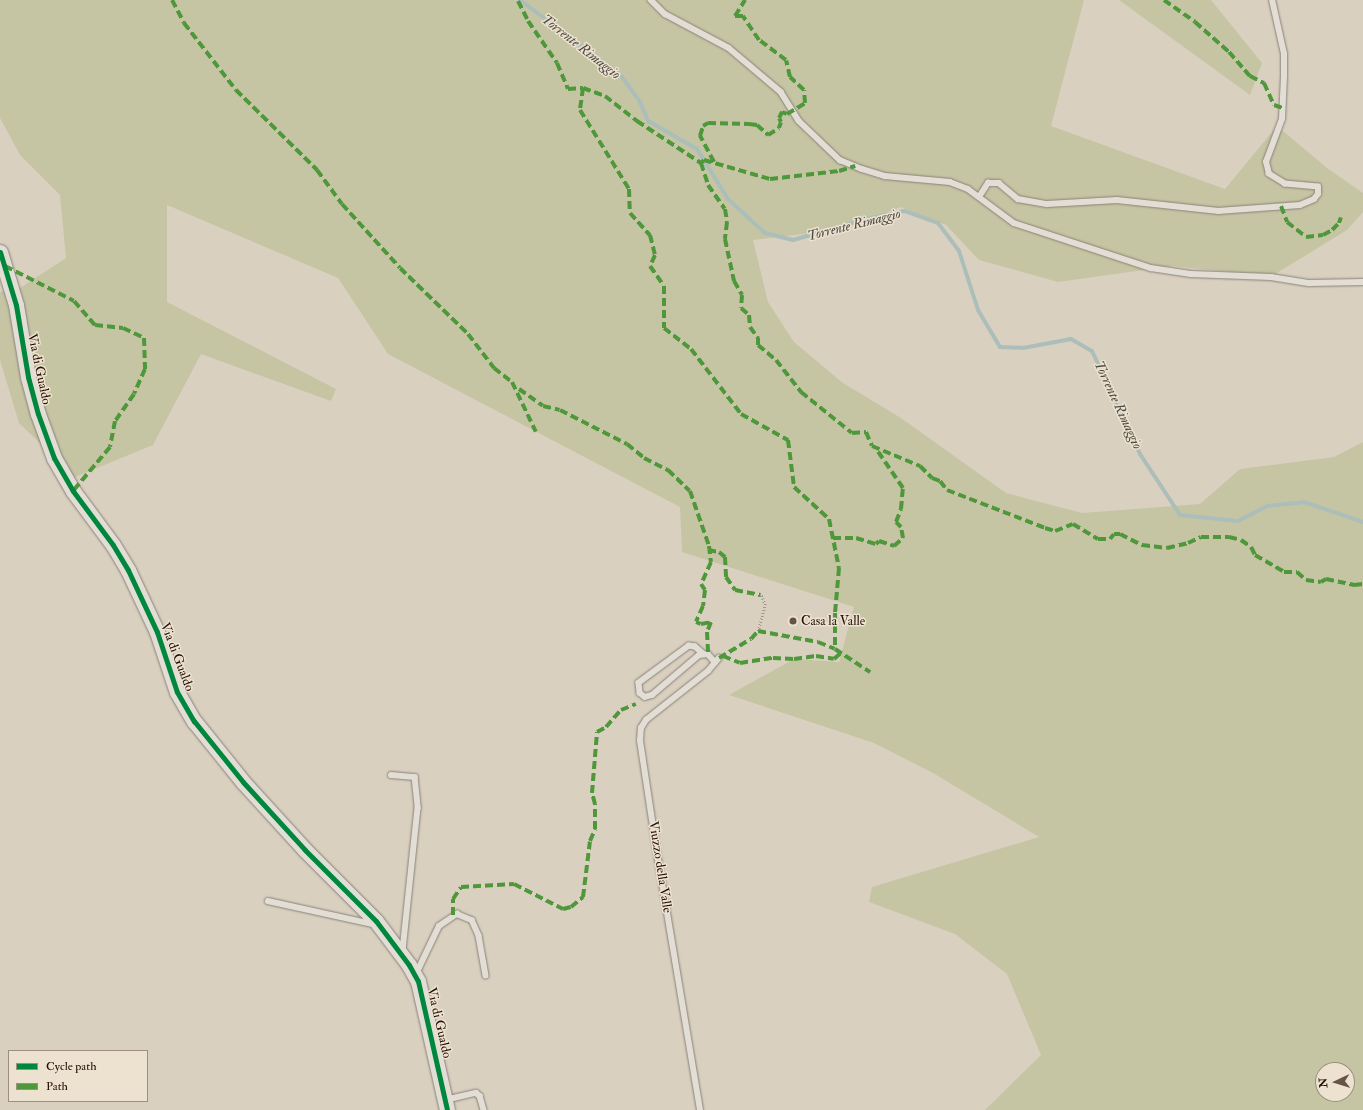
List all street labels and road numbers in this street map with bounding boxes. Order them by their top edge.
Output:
street label: Via di Gualdo [24,332,54,406]
street label: Via di Gualdo [157,620,197,694]
street label: Viuzzo della Valle [645,820,675,914]
street label: Via di Gualdo [423,986,455,1060]

